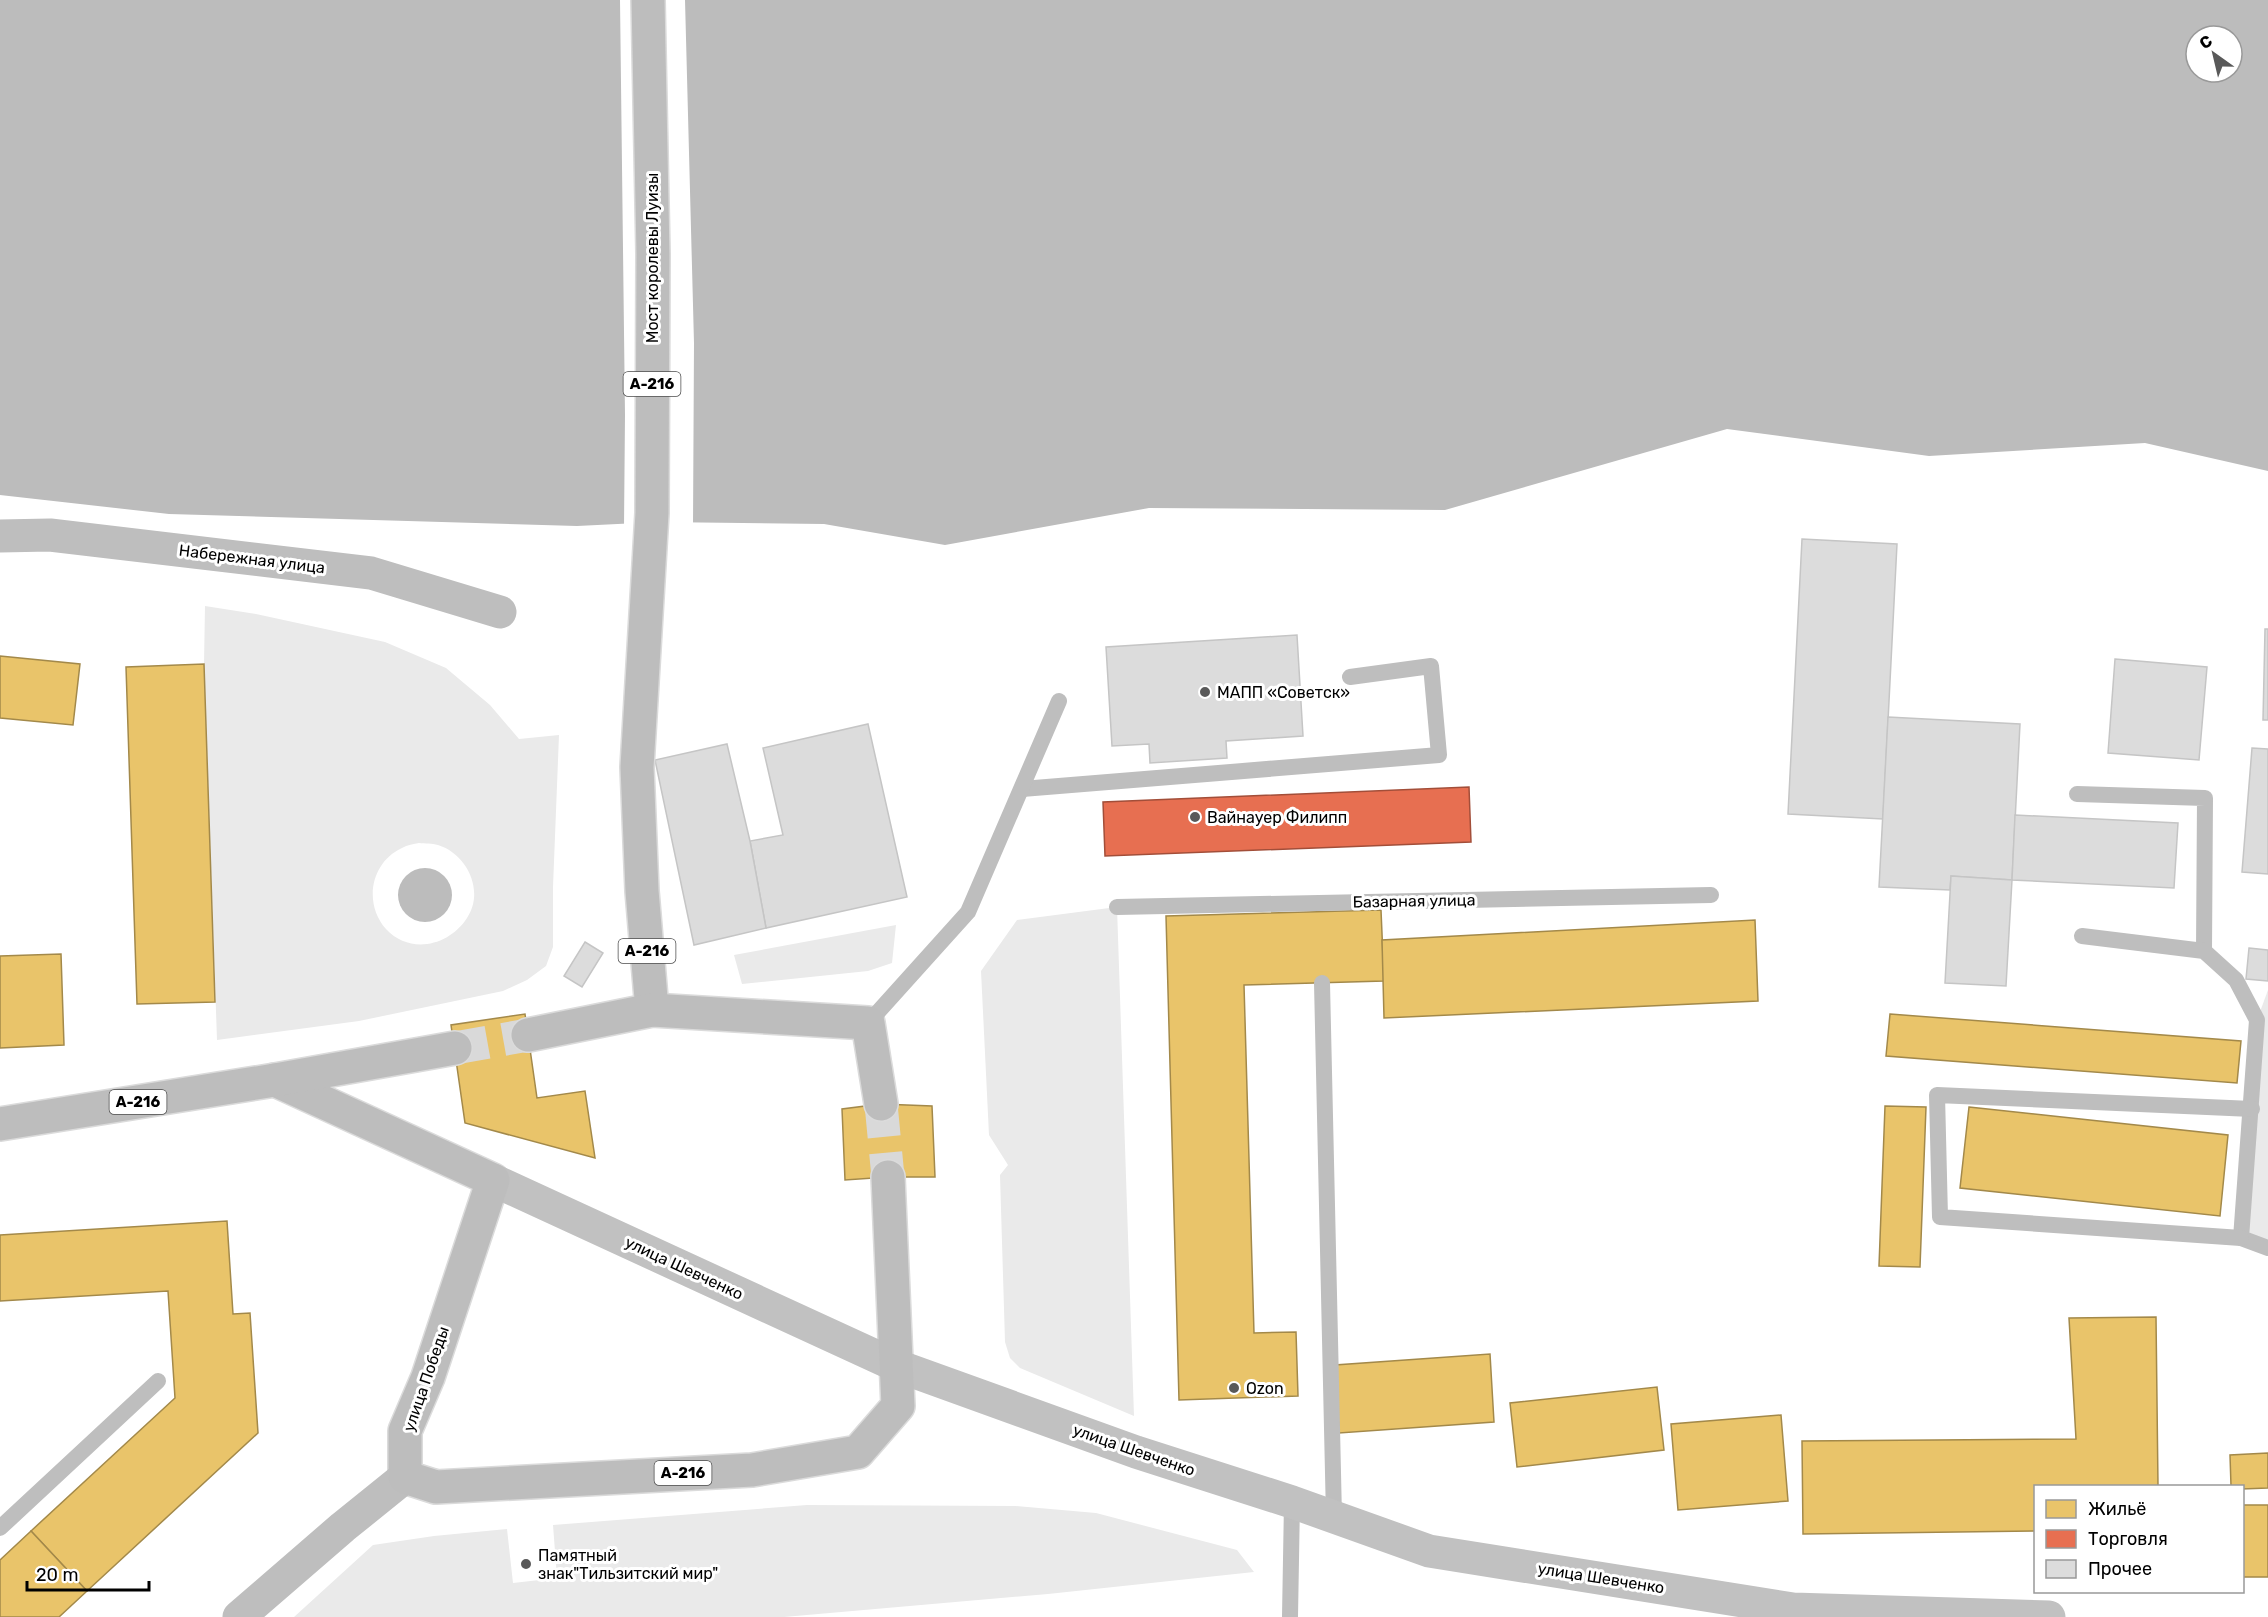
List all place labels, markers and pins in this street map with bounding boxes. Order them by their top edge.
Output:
place label: МАПП «Советск» [1217,683,1350,702]
marker: МАПП «Советск» [1198,685,1212,699]
place label: Вайнауер Филипп [1207,808,1347,827]
marker: Вайнауер Филипп [1188,810,1202,824]
place label: Ozon [1246,1379,1284,1398]
marker: Ozon [1227,1381,1241,1395]
place label: Памятный знак"Тильзитский мир" [538,1546,718,1583]
marker: Памятный знак"Тильзитский мир" [519,1557,533,1571]

